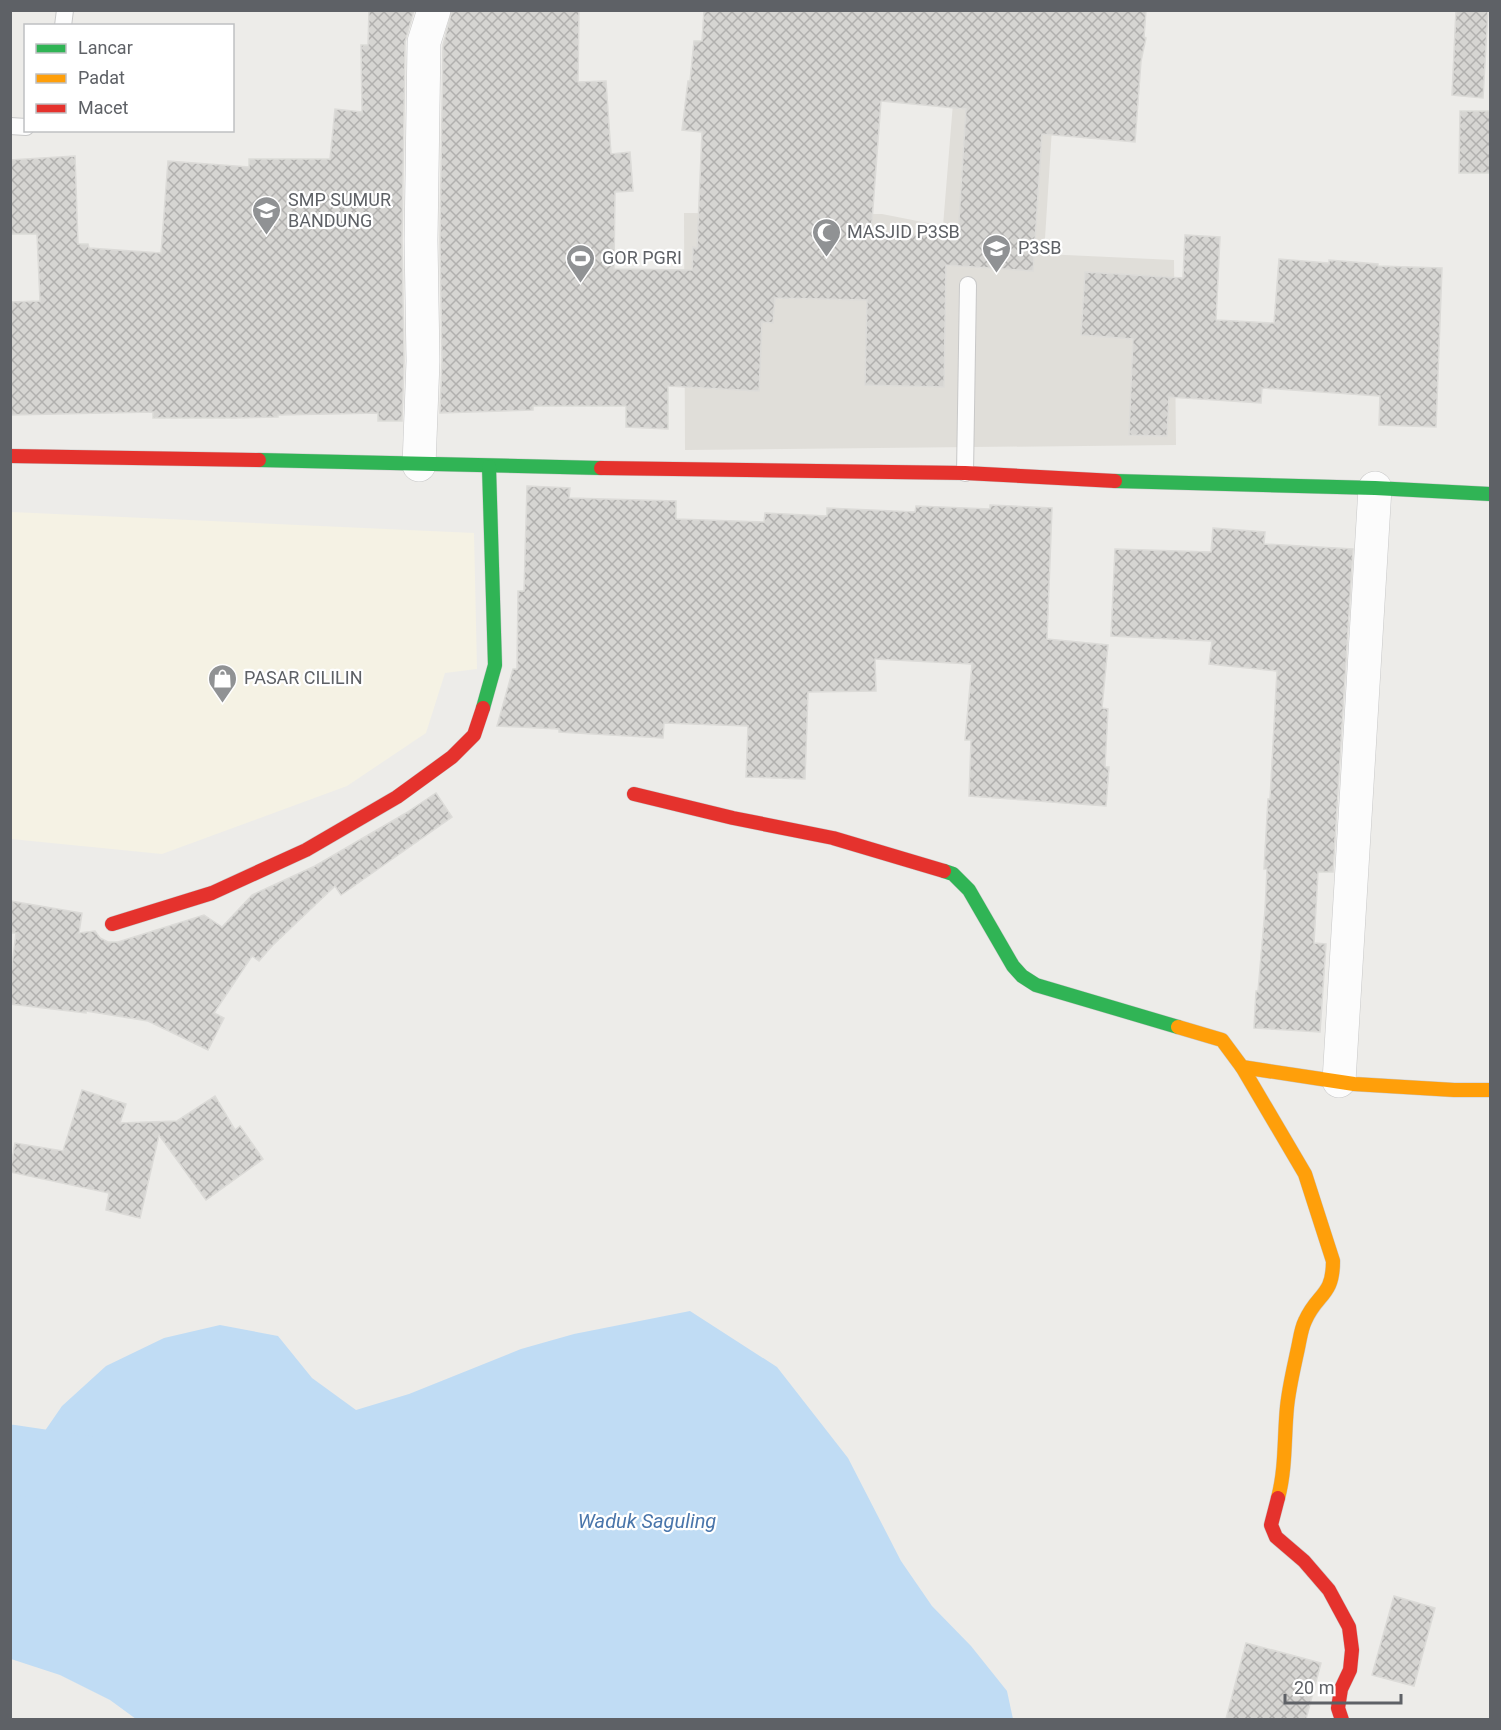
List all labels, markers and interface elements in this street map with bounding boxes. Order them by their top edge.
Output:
legend [24,24,234,132]
text: Lancar [78,37,133,58]
text: Padat [78,67,125,88]
text: Macet [78,97,128,118]
place label: SMP SUMUR BANDUNG [288,189,391,231]
school or university icon: SMP SUMUR BANDUNG [251,194,283,236]
mosque icon: MASJID P3SB [810,216,842,258]
place label: MASJID P3SB [847,221,960,242]
school or university icon: P3SB [981,232,1013,274]
place label: P3SB [1018,237,1061,258]
sports icon: GOR PGRI [565,242,597,284]
place label: GOR PGRI [602,247,682,268]
shop icon: PASAR CILILIN [207,662,239,704]
place label: PASAR CILILIN [244,667,363,688]
water label: Waduk Saguling [578,1509,716,1533]
scale bar [1285,1667,1400,1705]
text: 20 m [1294,1677,1334,1698]

